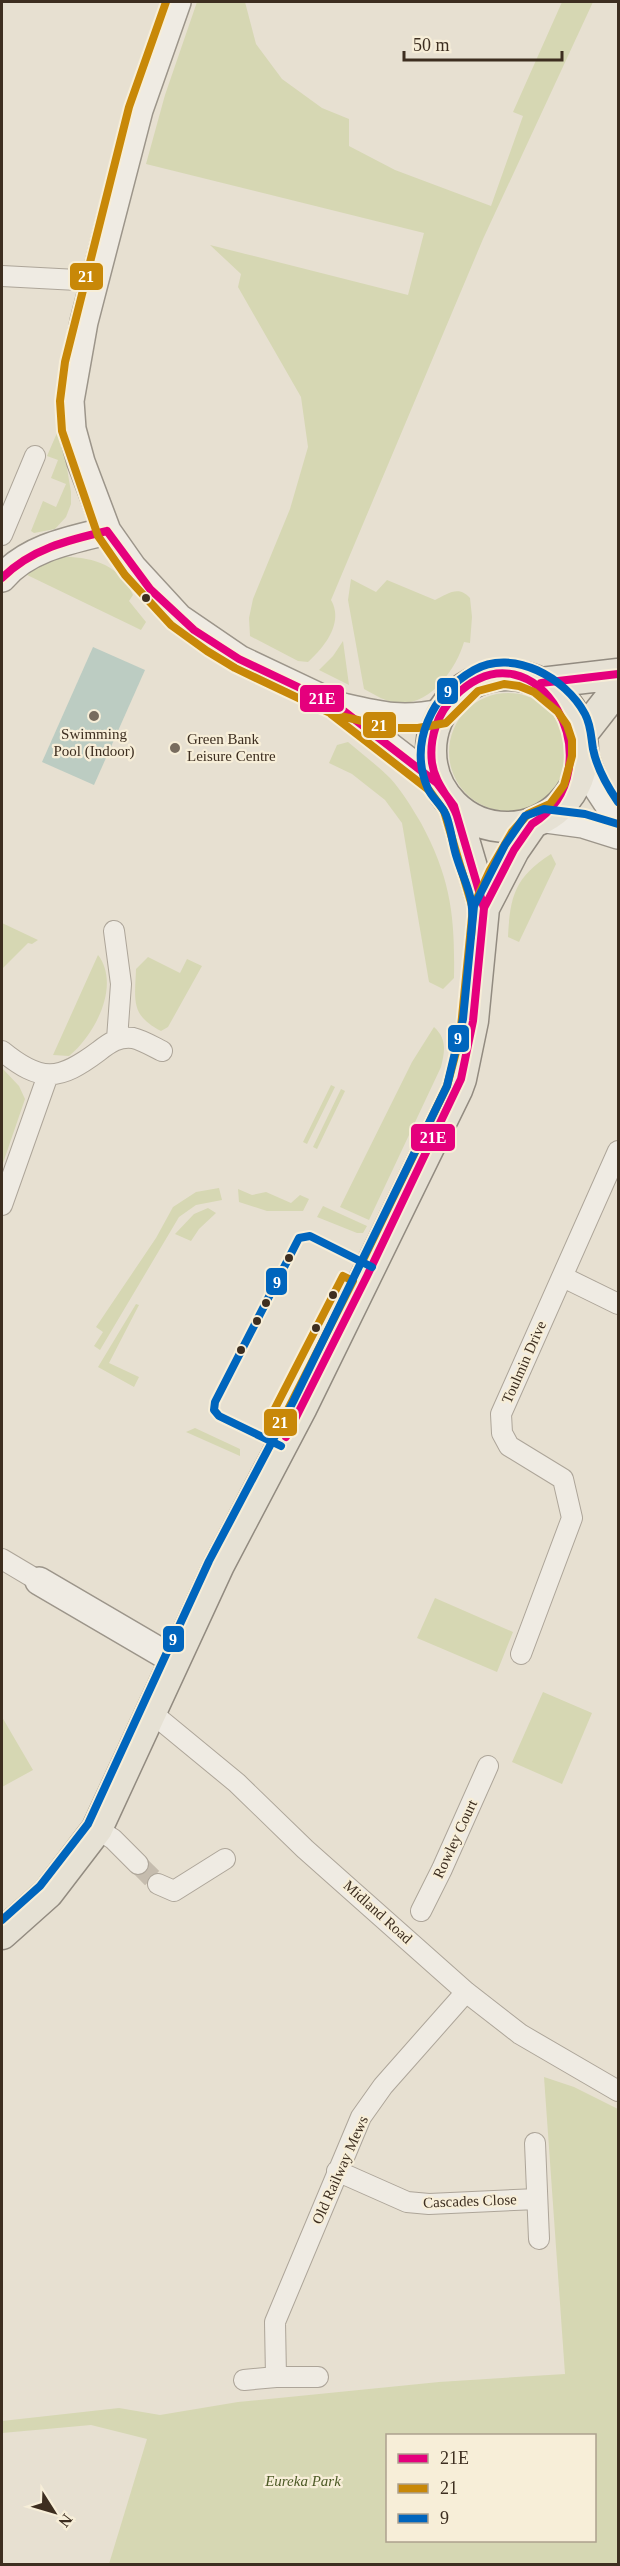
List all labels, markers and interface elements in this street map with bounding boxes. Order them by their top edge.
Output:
scale bar [404,24,562,62]
text: 50 m [413,35,450,55]
line badge: 21 [69,262,104,291]
text: 21 [78,268,94,285]
unlabelled marker [140,592,152,604]
line badge: 9 [436,677,459,705]
text: 9 [444,683,452,700]
line badge: 21E [299,684,345,713]
text: 21E [309,690,335,707]
marker: Swimming Pool (Indoor) [87,709,101,723]
line badge: 21 [362,711,397,739]
text: 21 [371,717,387,734]
place label: Swimming Pool (Indoor) [53,726,135,760]
place label: Green Bank Leisure Centre [187,731,276,764]
marker: Green Bank Leisure Centre [168,741,182,755]
line badge: 9 [447,1024,470,1053]
text: 9 [454,1030,462,1047]
line badge: 21E [410,1123,456,1152]
text: 21E [420,1129,446,1146]
unlabelled marker [283,1252,295,1264]
line badge: 9 [265,1267,288,1296]
text: 9 [273,1274,281,1291]
unlabelled marker [327,1289,339,1301]
unlabelled marker [260,1297,272,1309]
unlabelled marker [251,1315,263,1327]
street label: Toulmin Drive [499,1318,549,1406]
unlabelled marker [310,1322,322,1334]
unlabelled marker [235,1344,247,1356]
line badge: 21 [263,1408,298,1437]
text: 21 [272,1414,288,1431]
line badge: 9 [162,1625,185,1653]
text: 9 [169,1631,177,1648]
street label: Rowley Court [430,1797,480,1881]
street label: Midland Road [341,1877,416,1947]
street label: Old Railway Mews [309,2113,371,2227]
street label: Cascades Close [423,2191,517,2211]
legend [386,2434,596,2542]
text: 21E [440,2448,469,2468]
park label: Eureka Park [264,2473,341,2489]
text: 21 [440,2478,458,2498]
north arrow [24,2482,84,2542]
text: 9 [440,2508,449,2528]
text: N [55,2511,76,2531]

